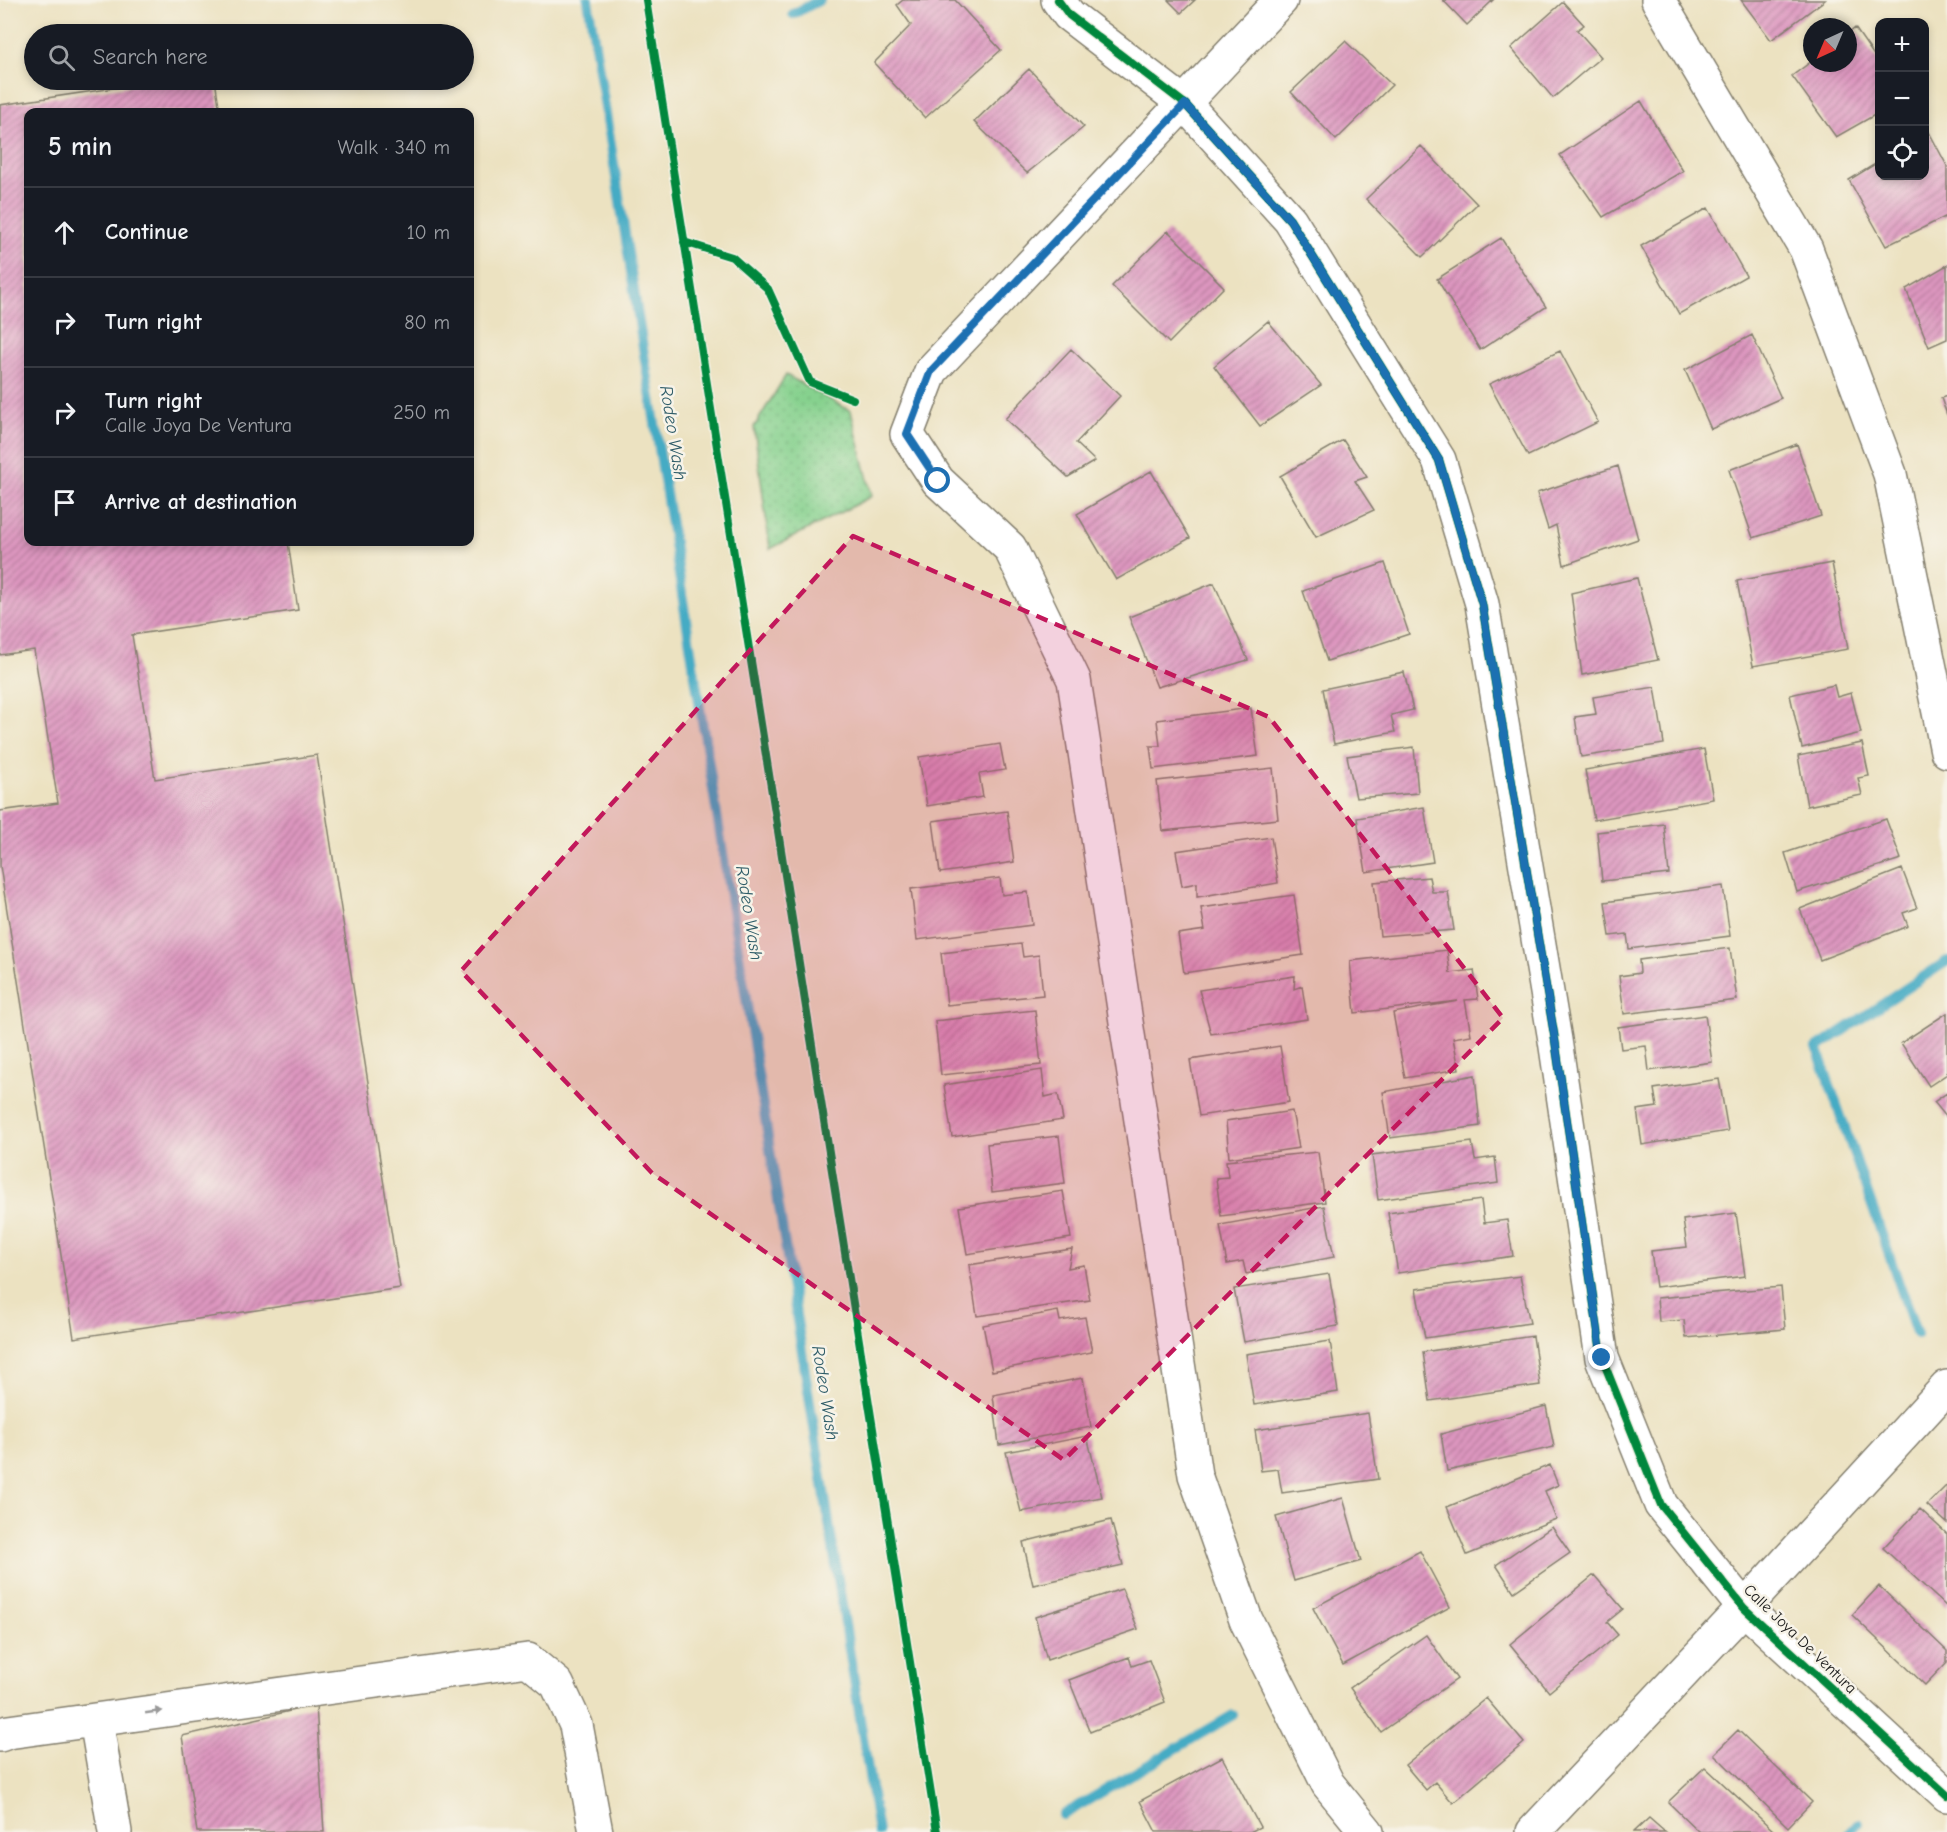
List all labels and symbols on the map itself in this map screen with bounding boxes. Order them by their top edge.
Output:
north arrow [1803,18,1857,72]
water label: Rodeo Wash [655,384,691,482]
route start [924,467,950,493]
water label: Rodeo Wash [731,864,767,962]
water label: Rodeo Wash [807,1344,843,1442]
route end [1588,1344,1614,1370]
street label: Calle Joya De Ventura [1740,1581,1860,1697]
one-way arrow [144,1707,163,1716]

